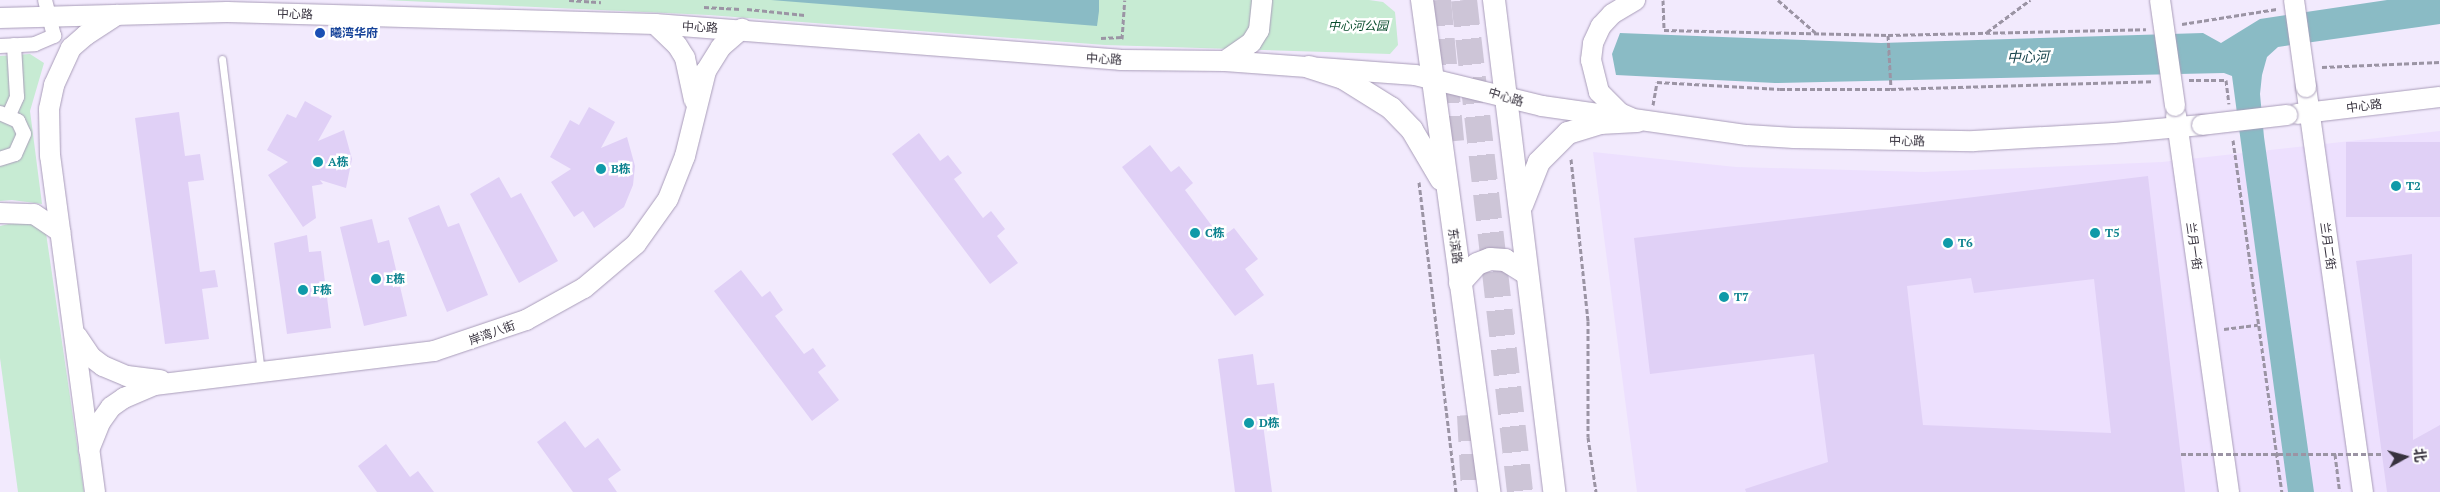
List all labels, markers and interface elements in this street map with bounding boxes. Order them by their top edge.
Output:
street label: 中心路 [277,6,313,22]
street label: 中心路 [682,19,718,35]
park label: 中心河公园 [1328,19,1388,33]
place label: 曦湾华府 [330,26,378,40]
marker: 曦湾华府 [314,27,326,39]
water label: 中心河 [2007,48,2049,66]
street label: 中心路 [1086,51,1122,67]
street label: 中心路 [1487,85,1525,109]
street label: 中心路 [2345,97,2383,115]
street label: 中心路 [1889,133,1925,149]
place label: A栋 [328,155,349,169]
marker: A栋 [312,156,324,168]
place label: B栋 [611,162,631,176]
marker: B栋 [595,163,607,175]
place label: T2 [2406,179,2421,193]
marker: T2 [2390,180,2402,192]
street label: 兰月一街 [2184,221,2204,271]
street label: 兰月二街 [2318,221,2338,271]
place label: C栋 [1205,226,1225,240]
place label: T5 [2105,226,2120,240]
marker: C栋 [1189,227,1201,239]
street label: 东滨路 [1445,227,1465,265]
marker: T5 [2089,227,2101,239]
place label: T6 [1958,236,1973,250]
marker: T6 [1942,237,1954,249]
place label: E栋 [386,272,405,286]
marker: E栋 [370,273,382,285]
place label: F栋 [313,283,332,297]
marker: F栋 [297,284,309,296]
place label: T7 [1734,290,1749,304]
marker: T7 [1718,291,1730,303]
street label: 岸湾八街 [467,318,517,348]
place label: D栋 [1259,416,1280,430]
marker: D栋 [1243,417,1255,429]
north arrow [2380,432,2430,482]
text: 北 [2410,447,2431,463]

